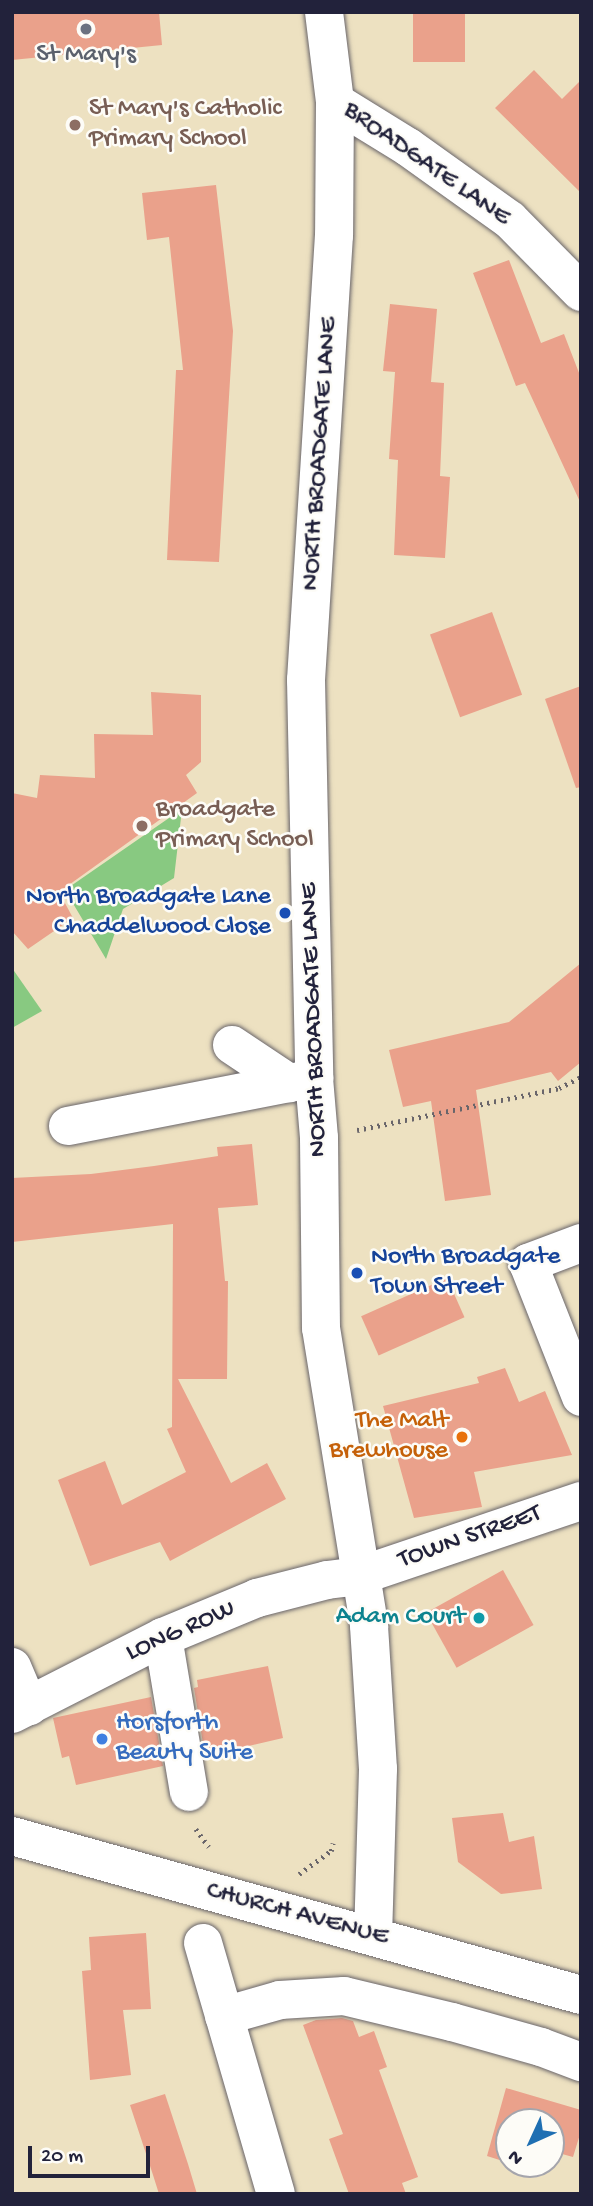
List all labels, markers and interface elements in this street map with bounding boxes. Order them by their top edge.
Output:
marker: St Mary's [78,21,94,37]
place label: St Mary's [36,40,136,72]
place label: St Mary's Catholic Primary School [89,94,281,156]
street label: BROADGATE LANE [336,96,516,234]
marker: St Mary's Catholic Primary School [67,117,83,133]
street label: NORTH BROADGATE LANE [296,316,346,592]
place label: Broadgate Primary School [156,795,314,856]
marker: Broadgate Primary School [134,818,150,834]
place label: North Broadgate Lane Chaddelwood Close [26,882,271,944]
street label: NORTH BROADGATE LANE [295,882,335,1158]
marker: North Broadgate Lane Chaddelwood Close [277,905,293,921]
place label: North Broadgate Town Street [371,1242,560,1304]
marker: North Broadgate Town Street [349,1265,365,1281]
place label: The Malt Brewhouse [329,1406,448,1468]
marker: The Malt Brewhouse [454,1429,470,1445]
street label: TOWN STREET [394,1499,546,1577]
street label: LONG ROW [122,1594,240,1670]
place label: Adam Court [336,1602,465,1634]
marker: Adam Court [471,1610,487,1626]
place label: Horsforth Beauty Suite [116,1708,253,1770]
marker: Horsforth Beauty Suite [94,1731,110,1747]
street label: CHURCH AVENUE [203,1876,391,1954]
north arrow [495,2108,565,2178]
scale bar [32,2132,154,2176]
text: N [504,2144,529,2169]
text: 20 m [41,2145,83,2170]

